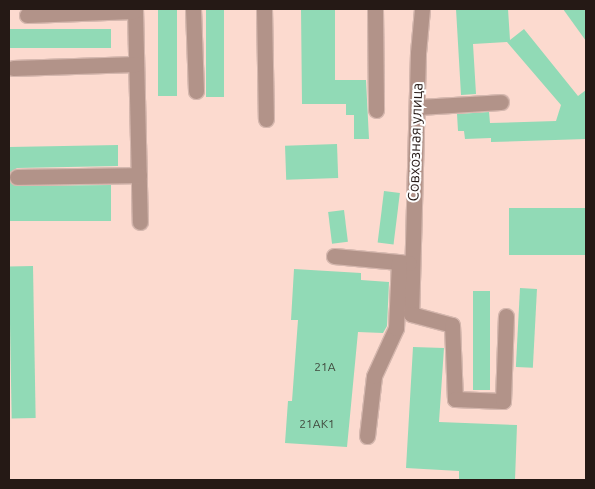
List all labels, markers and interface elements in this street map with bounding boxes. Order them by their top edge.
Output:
street label: Совхозная улица [404,82,426,202]
house number: 21А [314,360,336,374]
house number: 21АК1 [299,417,335,431]

